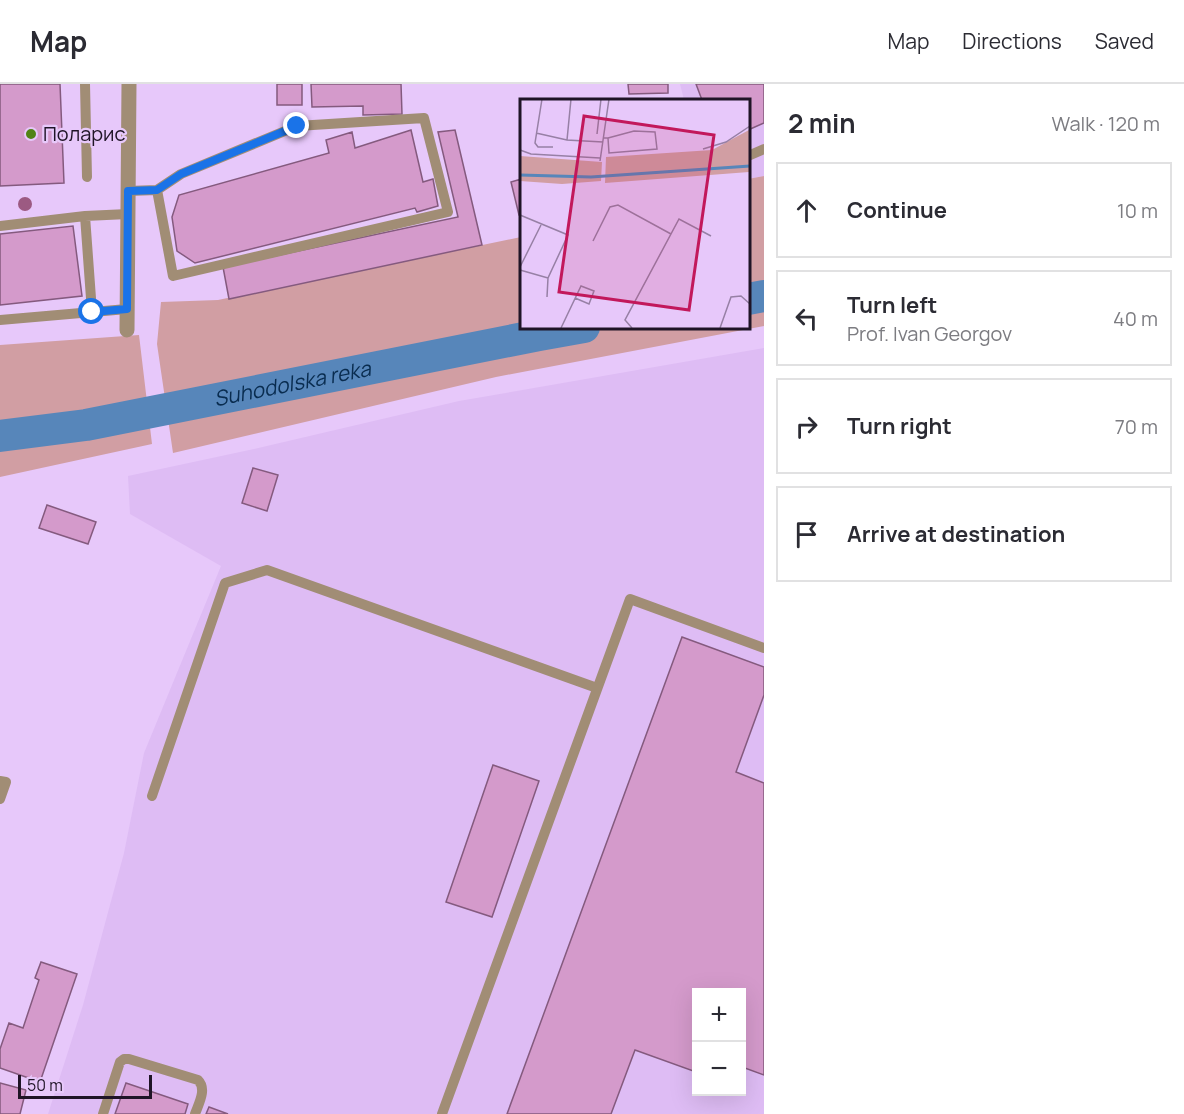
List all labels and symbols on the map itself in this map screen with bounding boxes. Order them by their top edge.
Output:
inset map [520,99,749,328]
route end [283,112,309,138]
place label: Поларис [43,120,126,147]
marker: Поларис [24,127,38,141]
route start [78,298,104,324]
water label: Suhodolska reka [211,354,374,412]
scale bar [18,1072,152,1100]

